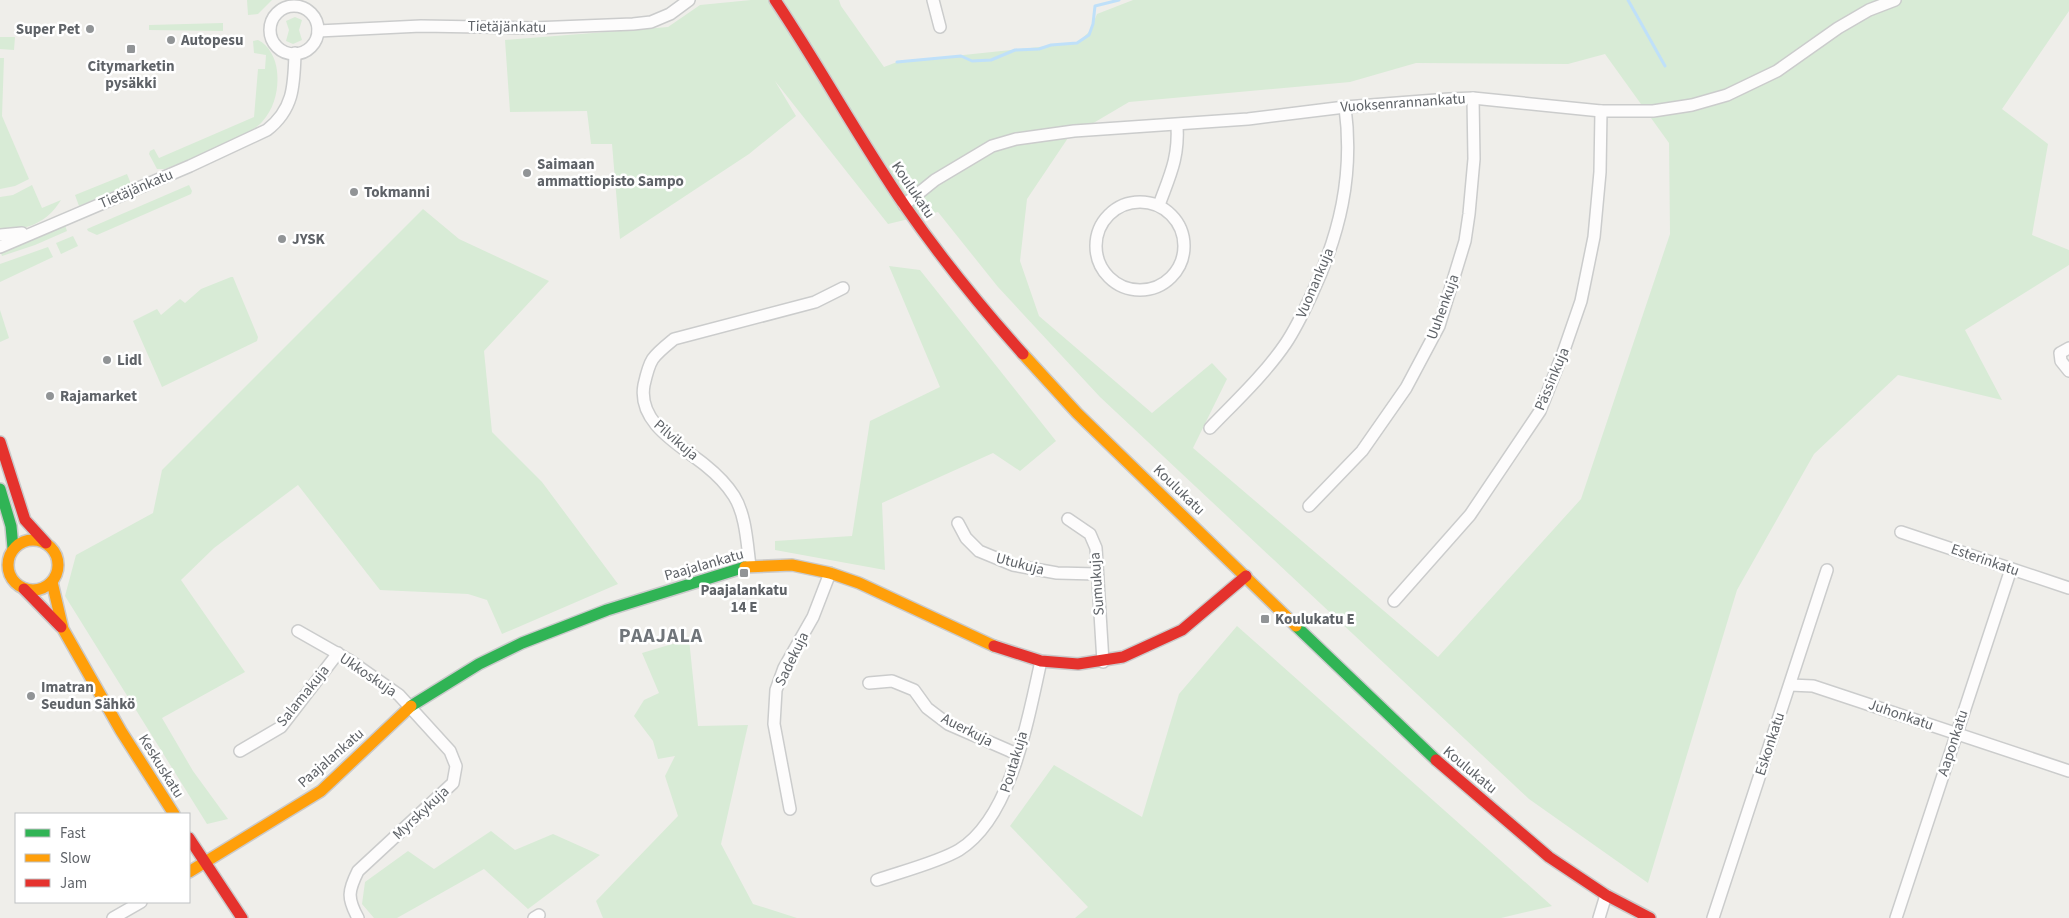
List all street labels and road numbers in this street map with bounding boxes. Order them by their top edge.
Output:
street label: Tietäjänkatu [467,16,547,38]
street label: Vuoksenrannankatu [1340,88,1466,118]
street label: Koulukatu [886,157,940,223]
street label: Tietäjänkatu [96,164,176,214]
street label: Vuonankuja [1291,245,1339,321]
street label: Uuhenkuja [1421,271,1465,343]
street label: Pässinkuja [1529,344,1575,414]
street label: Pilvikuja [649,415,703,465]
street label: Koulukatu [1148,460,1210,520]
street label: Esterinkatu [1948,538,2022,582]
street label: Paajalankatu [662,544,746,586]
street label: Utukuja [993,547,1047,581]
street label: Sumukuja [1084,552,1110,616]
street label: Sadekuja [770,628,814,690]
street label: Ukkoskuja [335,648,401,702]
street label: Salamakuja [272,661,334,731]
street label: Juhonkatu [1866,694,1936,736]
street label: Aaponkatu [1932,707,1974,779]
street label: Auerkuja [938,708,996,752]
street label: Eskonkatu [1750,710,1790,778]
street label: Paajalankatu [293,723,369,793]
street label: Poutakuja [995,729,1033,795]
street label: Keskuskatu [133,730,189,802]
street label: Koulukatu [1438,741,1502,799]
street label: Myrskykuja [388,781,454,845]

